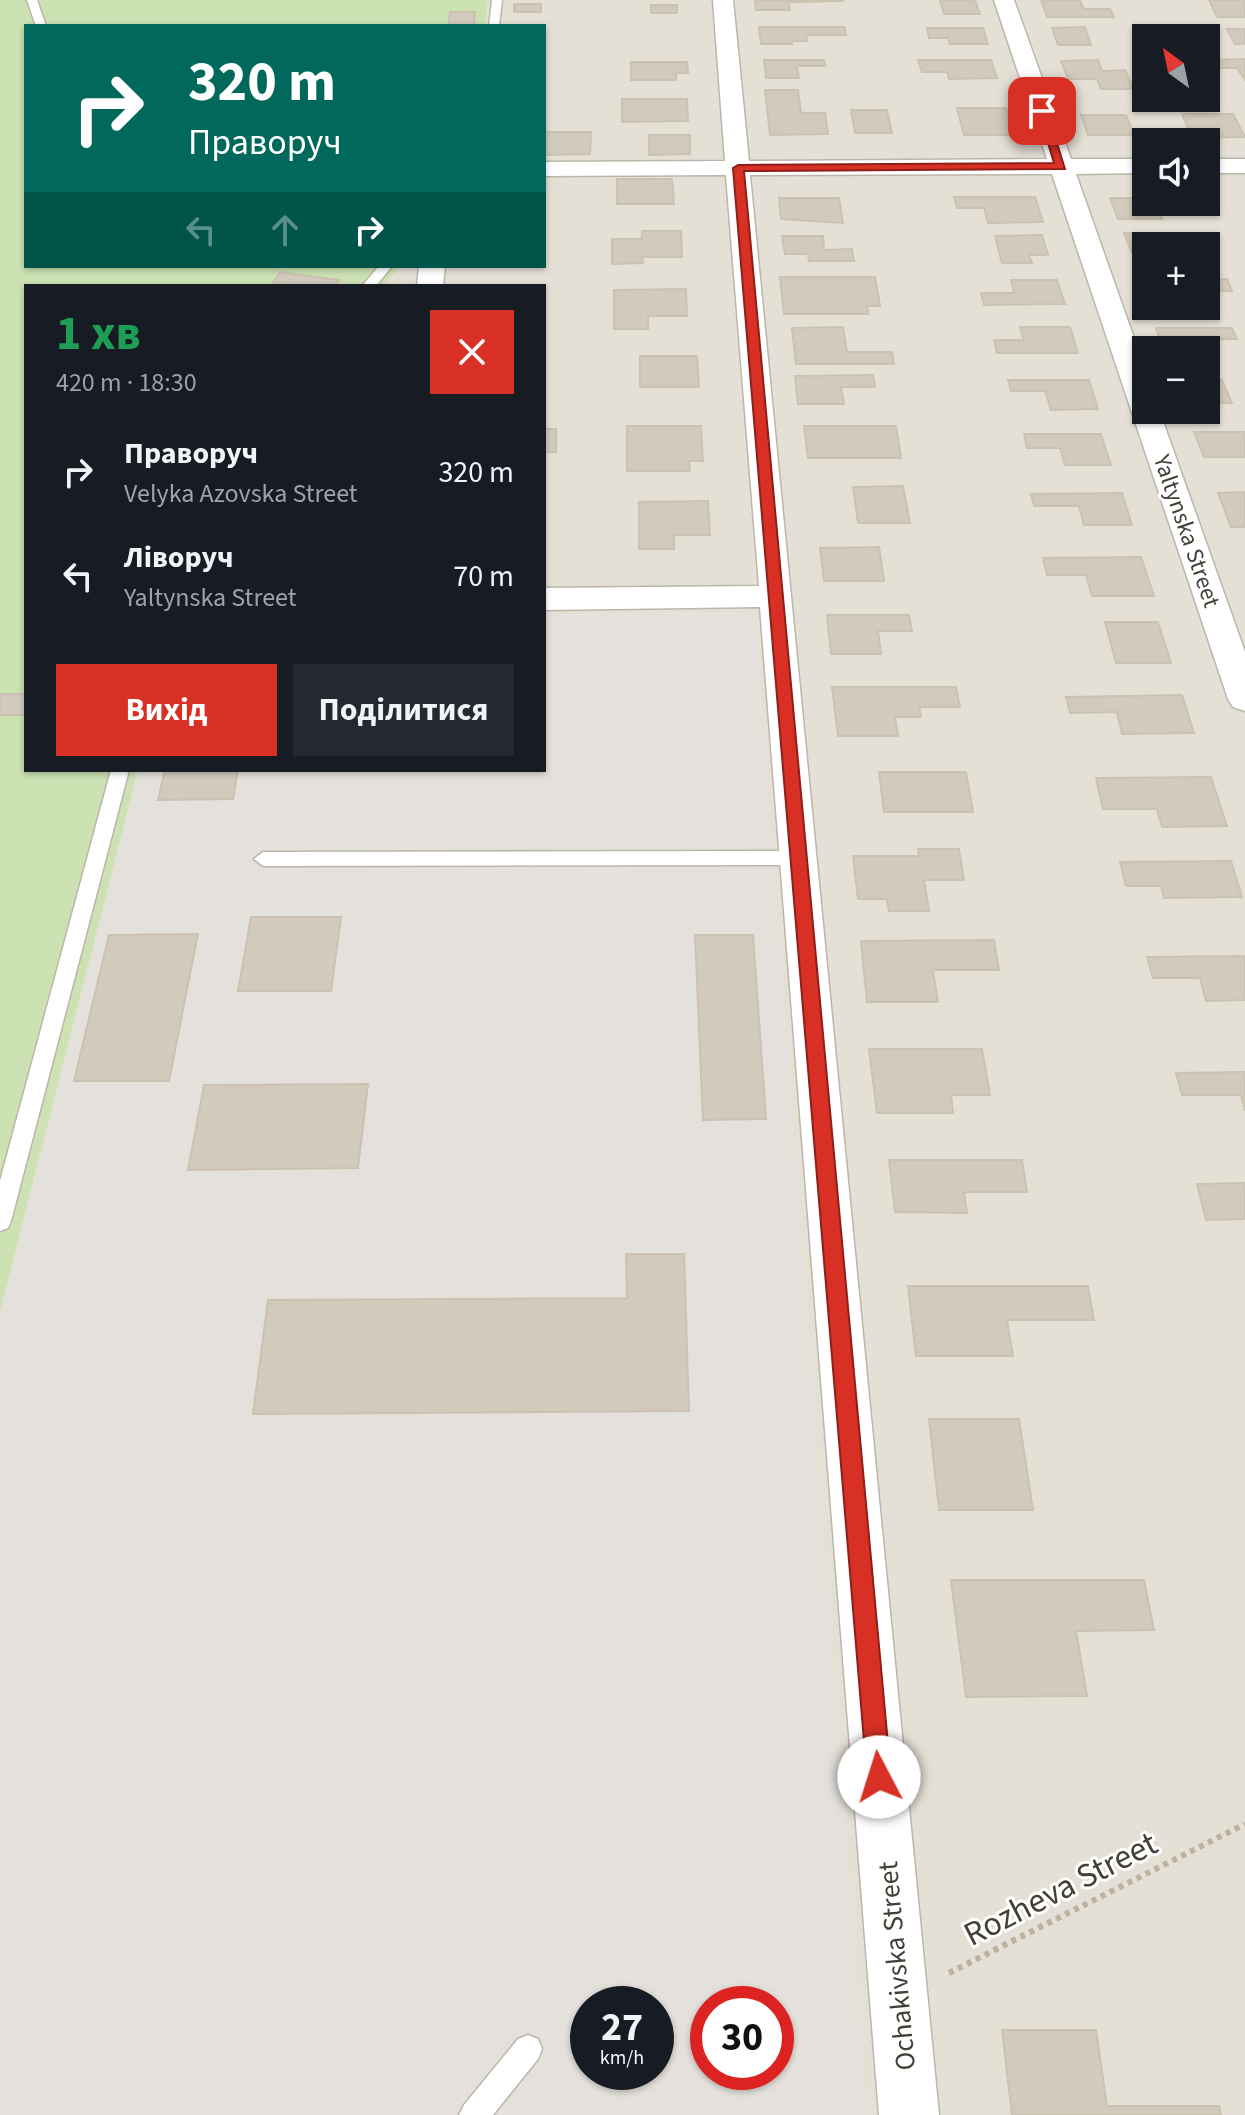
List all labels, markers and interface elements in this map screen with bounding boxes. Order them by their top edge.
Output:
north arrow [1132,24,1220,112]
map controls [1132,24,1220,424]
text: 320 m [188,43,336,122]
icon: right [56,56,160,160]
pin [1008,77,1076,145]
icon: arrive [1020,89,1064,133]
text: Праворуч [188,117,342,168]
button: sound [1132,128,1220,216]
icon: left [179,208,223,252]
icon: ahead [263,208,307,252]
icon: right [347,208,391,252]
button: + [1132,232,1220,320]
text: 1 хв [56,300,141,368]
button: close [430,310,514,394]
button: − [1132,336,1220,424]
text: 420 m · 18:30 [56,364,197,401]
text: Праворуч [124,432,258,475]
street label: Yaltynska Street [1144,449,1229,612]
icon: right [56,450,100,494]
text: 320 m [438,451,514,494]
text: Velyka Azovska Street [124,475,358,512]
text: Ліворуч [124,536,234,579]
icon: left [56,554,100,598]
text: 70 m [453,555,514,598]
text: Yaltynska Street [124,579,296,616]
button: Вихід [56,664,277,756]
button: Поділитися [293,664,514,756]
position arrow [837,1735,921,1819]
street label: Rozheva Street [955,1819,1166,1959]
street label: Ochakivska Street [868,1859,926,2072]
speed limit sign: 30 [690,1986,794,2090]
text: 27 [601,1999,643,2056]
text: km/h [600,2044,644,2072]

